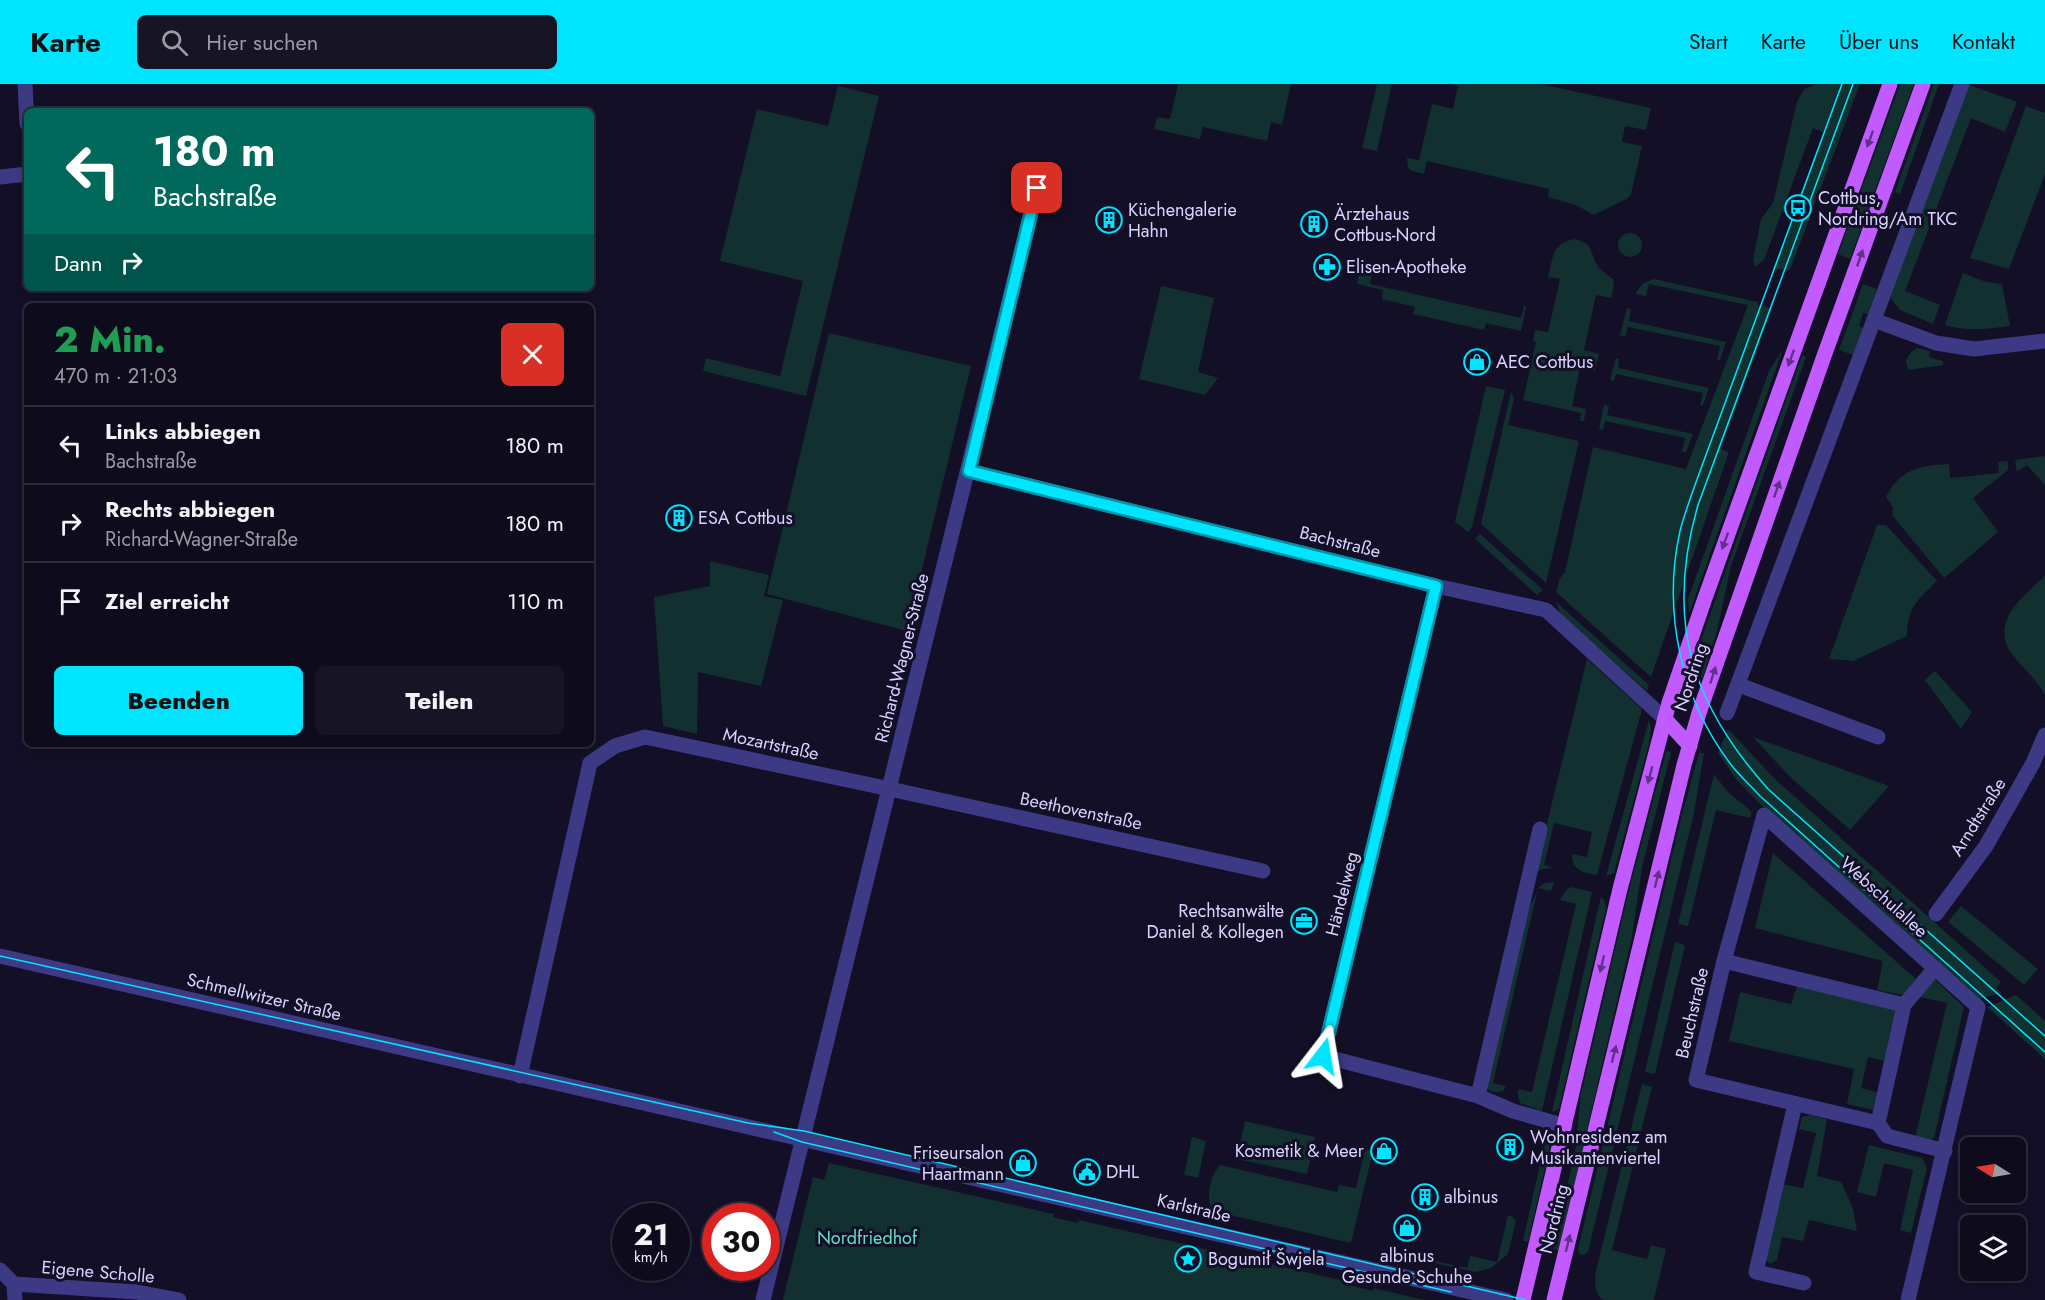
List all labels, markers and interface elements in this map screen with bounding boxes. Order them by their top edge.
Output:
search box [137,15,557,69]
text: Karte [30,22,101,63]
icon: search [158,26,191,59]
text: Hier suchen [206,26,318,58]
text: Start [1689,27,1728,57]
text: Karte [1761,27,1806,57]
text: Über uns [1839,27,1919,57]
text: Kontakt [1952,27,2015,57]
text: 180 m [153,121,276,182]
one-way arrow [1865,130,1875,148]
icon: left [54,132,132,210]
pin [1011,162,1062,213]
icon: arrive [1020,171,1053,204]
text: Bachstraße [153,177,277,216]
place label: Cottbus, Nordring/Am TKC [1818,185,1958,232]
bus stop icon: Cottbus, Nordring/Am TKC [1783,193,1813,223]
place label: Küchengalerie Hahn [1128,197,1237,244]
place label: Ärztehaus Cottbus-Nord [1334,201,1436,248]
building icon: Küchengalerie Hahn [1094,205,1124,235]
building icon: Ärztehaus Cottbus-Nord [1299,209,1329,239]
icon: right [115,246,148,279]
text: Dann [54,247,103,279]
one-way arrow [1856,249,1866,267]
pharmacy icon: Elisen-Apotheke [1312,252,1342,282]
place label: Elisen-Apotheke [1346,254,1466,280]
text: 2 Min. [54,313,166,365]
button: close [501,323,564,386]
shop icon: AEC Cottbus [1462,347,1492,377]
place label: AEC Cottbus [1496,349,1593,375]
one-way arrow [1786,349,1796,367]
text: 470 m · 21:03 [54,362,177,391]
text: Links abbiegen [105,415,261,447]
icon: left [54,429,87,462]
text: 180 m [505,429,564,461]
text: Bachstraße [105,447,197,476]
one-way arrow [1772,480,1782,498]
text: Rechts abbiegen [105,493,275,525]
building icon: ESA Cottbus [664,503,694,533]
place label: ESA Cottbus [698,505,793,531]
icon: right [54,507,87,540]
text: 180 m [505,507,564,539]
street label: Bachstraße [1297,519,1383,565]
text: Richard-Wagner-Straße [105,525,298,554]
one-way arrow [1720,533,1730,551]
street label: Richard-Wagner-Straße [868,571,936,745]
icon: arrive [54,585,87,618]
text: Ziel erreicht [105,585,229,617]
text: 110 m [507,585,564,617]
street label: Nordring [1668,639,1714,715]
button: Beenden [54,666,303,735]
button: Teilen [315,666,564,735]
one-way arrow [1709,666,1718,684]
street label: Mozartstraße [721,721,821,767]
one-way arrow [1645,766,1654,784]
street label: Arndtstraße [1944,773,2012,861]
street label: Beethovenstraße [1018,785,1144,837]
street label: Händelweg [1319,849,1365,939]
street label: Webschulallee [1834,850,1934,944]
one-way arrow [1652,870,1662,888]
place label: Rechtsanwälte Daniel & Kollegen [1147,898,1284,945]
office icon: Rechtsanwälte Daniel & Kollegen [1289,906,1319,936]
one-way arrow [1597,955,1607,973]
street label: Beuchstraße [1669,965,1715,1061]
street label: Schmellwitzer Straße [184,967,344,1027]
position arrow [1291,1024,1355,1088]
one-way arrow [1610,1044,1620,1063]
place label: Wohnresidenz am Musikantenviertel [1530,1124,1668,1171]
building icon: Wohnresidenz am Musikantenviertel [1495,1132,1525,1162]
shop icon: Kosmetik & Meer [1369,1136,1399,1166]
north arrow [1960,1137,2026,1203]
map controls [1960,1137,2026,1281]
place label: Kosmetik & Meer [1235,1138,1365,1164]
place label: Friseursalon Haartmann [913,1140,1004,1187]
shop icon: Friseursalon Haartmann [1008,1148,1038,1178]
public building icon: DHL [1072,1157,1102,1187]
place label: DHL [1106,1159,1139,1185]
building icon: albinus [1410,1182,1440,1212]
street label: Nordring [1533,1182,1575,1256]
place label: albinus [1444,1184,1498,1210]
street label: Karlstraße [1155,1187,1233,1229]
speed limit sign: 30 [702,1203,780,1281]
text: 21 [634,1213,668,1256]
shop icon: albinus Gesunde Schuhe [1392,1213,1422,1243]
button: layers [1960,1215,2026,1281]
park label: Nordfriedhof [817,1225,918,1251]
one-way arrow [1564,1234,1574,1252]
place label: albinus Gesunde Schuhe [1342,1243,1472,1290]
place icon: Bogumił Šwjela [1173,1244,1203,1274]
text: km/h [634,1246,668,1268]
place label: Bogumił Šwjela [1208,1246,1325,1272]
street label: Eigene Scholle [40,1254,156,1290]

